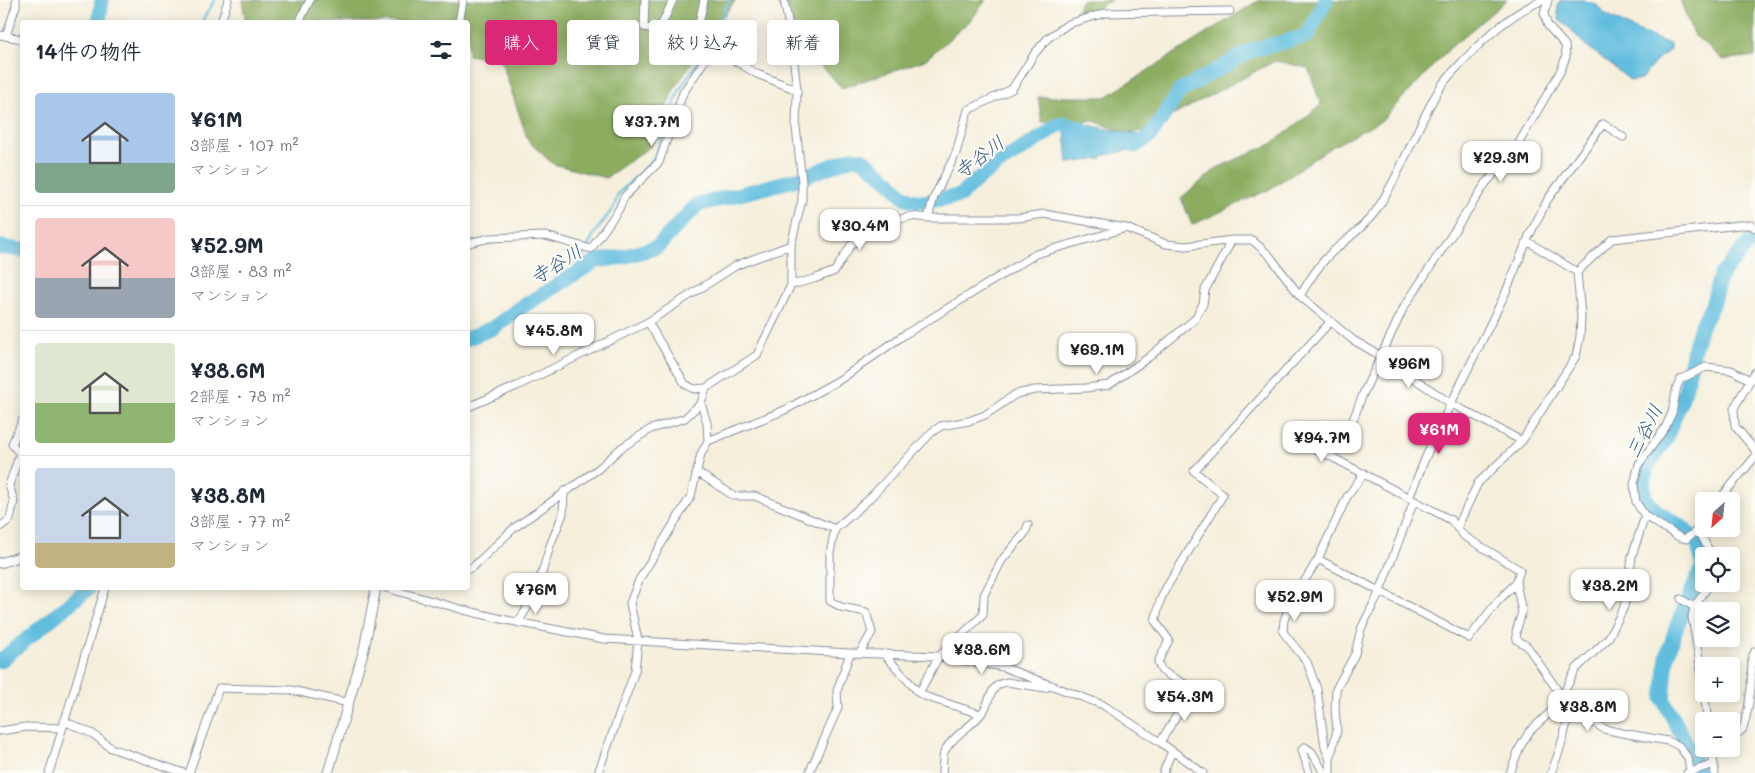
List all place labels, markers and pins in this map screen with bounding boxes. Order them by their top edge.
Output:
pin: ¥37.7M [611,104,693,147]
pin: ¥29.3M [1460,140,1542,183]
pin: ¥30.4M [819,208,901,251]
pin: ¥45.8M [513,314,595,356]
pin: ¥69.1M [1056,332,1138,375]
pin: ¥96M [1379,346,1439,389]
pin: ¥61M [1409,412,1469,455]
pin: ¥94.7M [1281,420,1363,463]
pin: ¥38.2M [1569,568,1651,611]
pin: ¥76M [506,572,566,615]
pin: ¥52.9M [1254,580,1336,622]
pin: ¥38.6M [941,632,1023,675]
pin: ¥54.3M [1144,680,1226,722]
pin: ¥38.8M [1547,690,1629,732]

